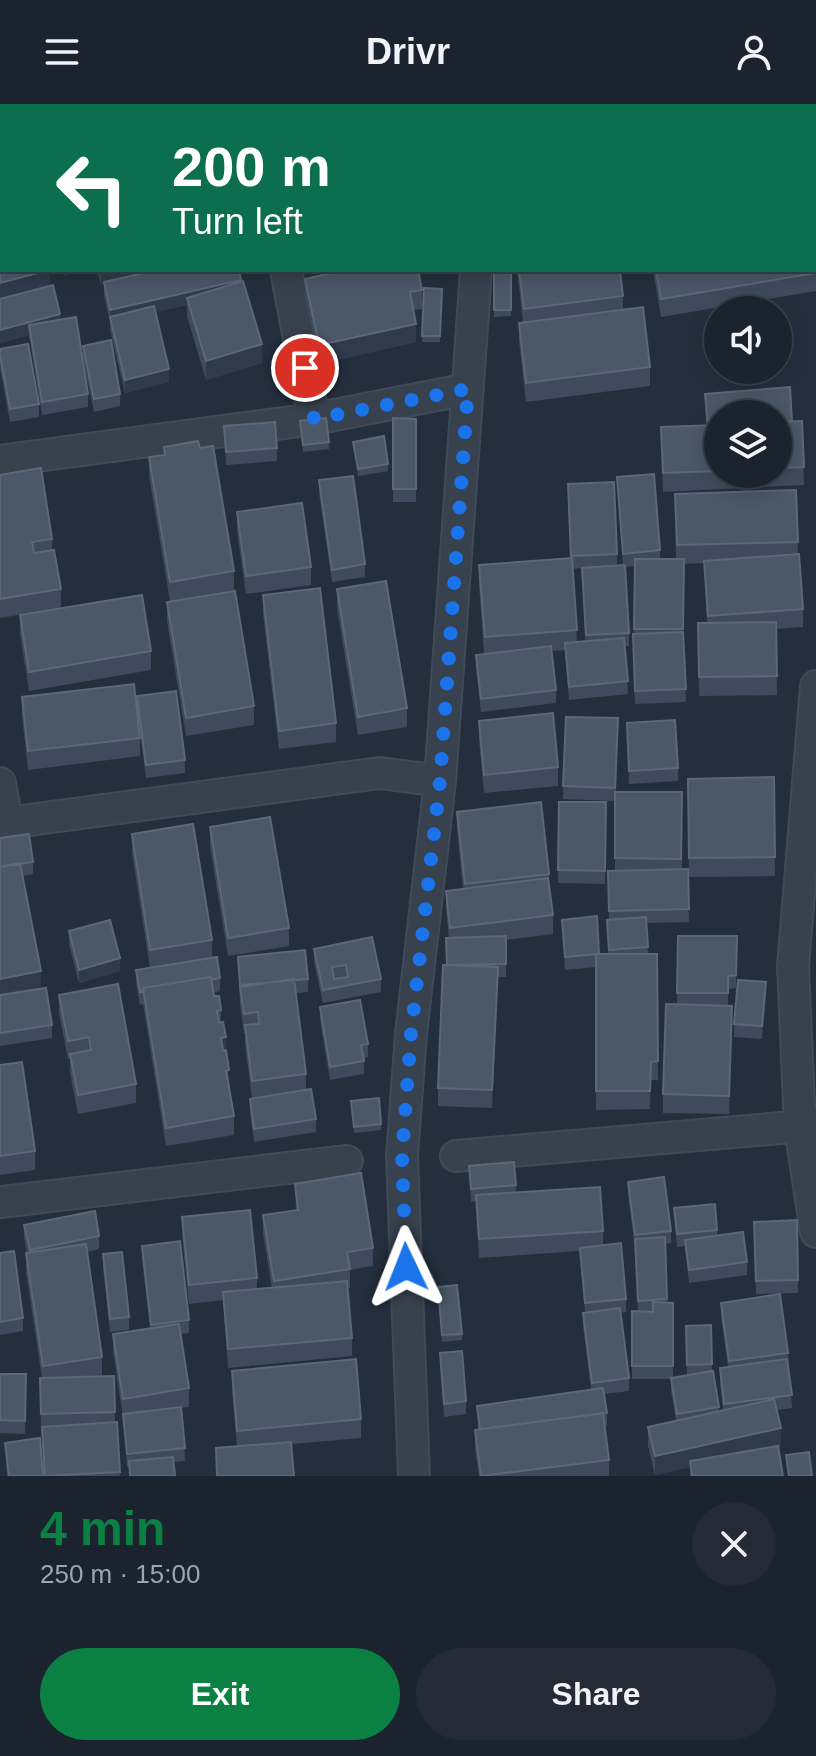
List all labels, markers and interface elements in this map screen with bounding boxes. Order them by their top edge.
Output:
icon: menu [40,30,84,74]
icon: person [732,30,776,74]
text: Drivr [366,31,450,72]
text: 200 m [172,135,331,198]
icon: left [40,136,144,240]
text: Turn left [172,201,303,242]
map controls [704,296,792,488]
button: sound [704,296,792,384]
pin [271,334,339,402]
icon: arrive [283,346,327,390]
button: layers [704,400,792,488]
position arrow [364,1225,448,1309]
text: 4 min [40,1502,165,1555]
button: close [692,1502,776,1586]
text: 250 m · 15:00 [40,1559,200,1589]
button: Exit [40,1648,400,1740]
button: Share [416,1648,776,1740]

